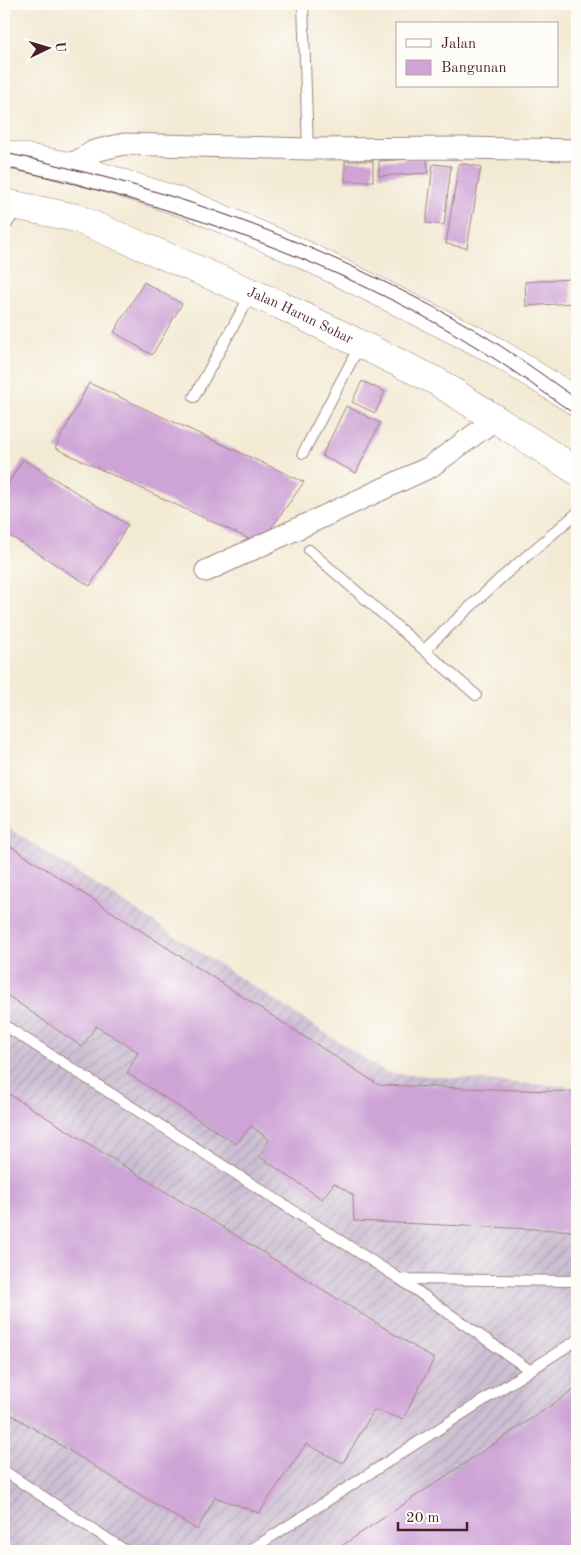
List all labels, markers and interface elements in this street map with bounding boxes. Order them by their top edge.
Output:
north arrow [22,22,72,72]
legend [396,22,558,88]
text: Jalan [441,37,476,52]
text: U [52,41,67,53]
text: Bangunan [441,61,507,76]
street label: Jalan Harun Sohar [245,285,356,347]
scale bar [398,1500,467,1532]
text: 20 m [406,1511,440,1526]

